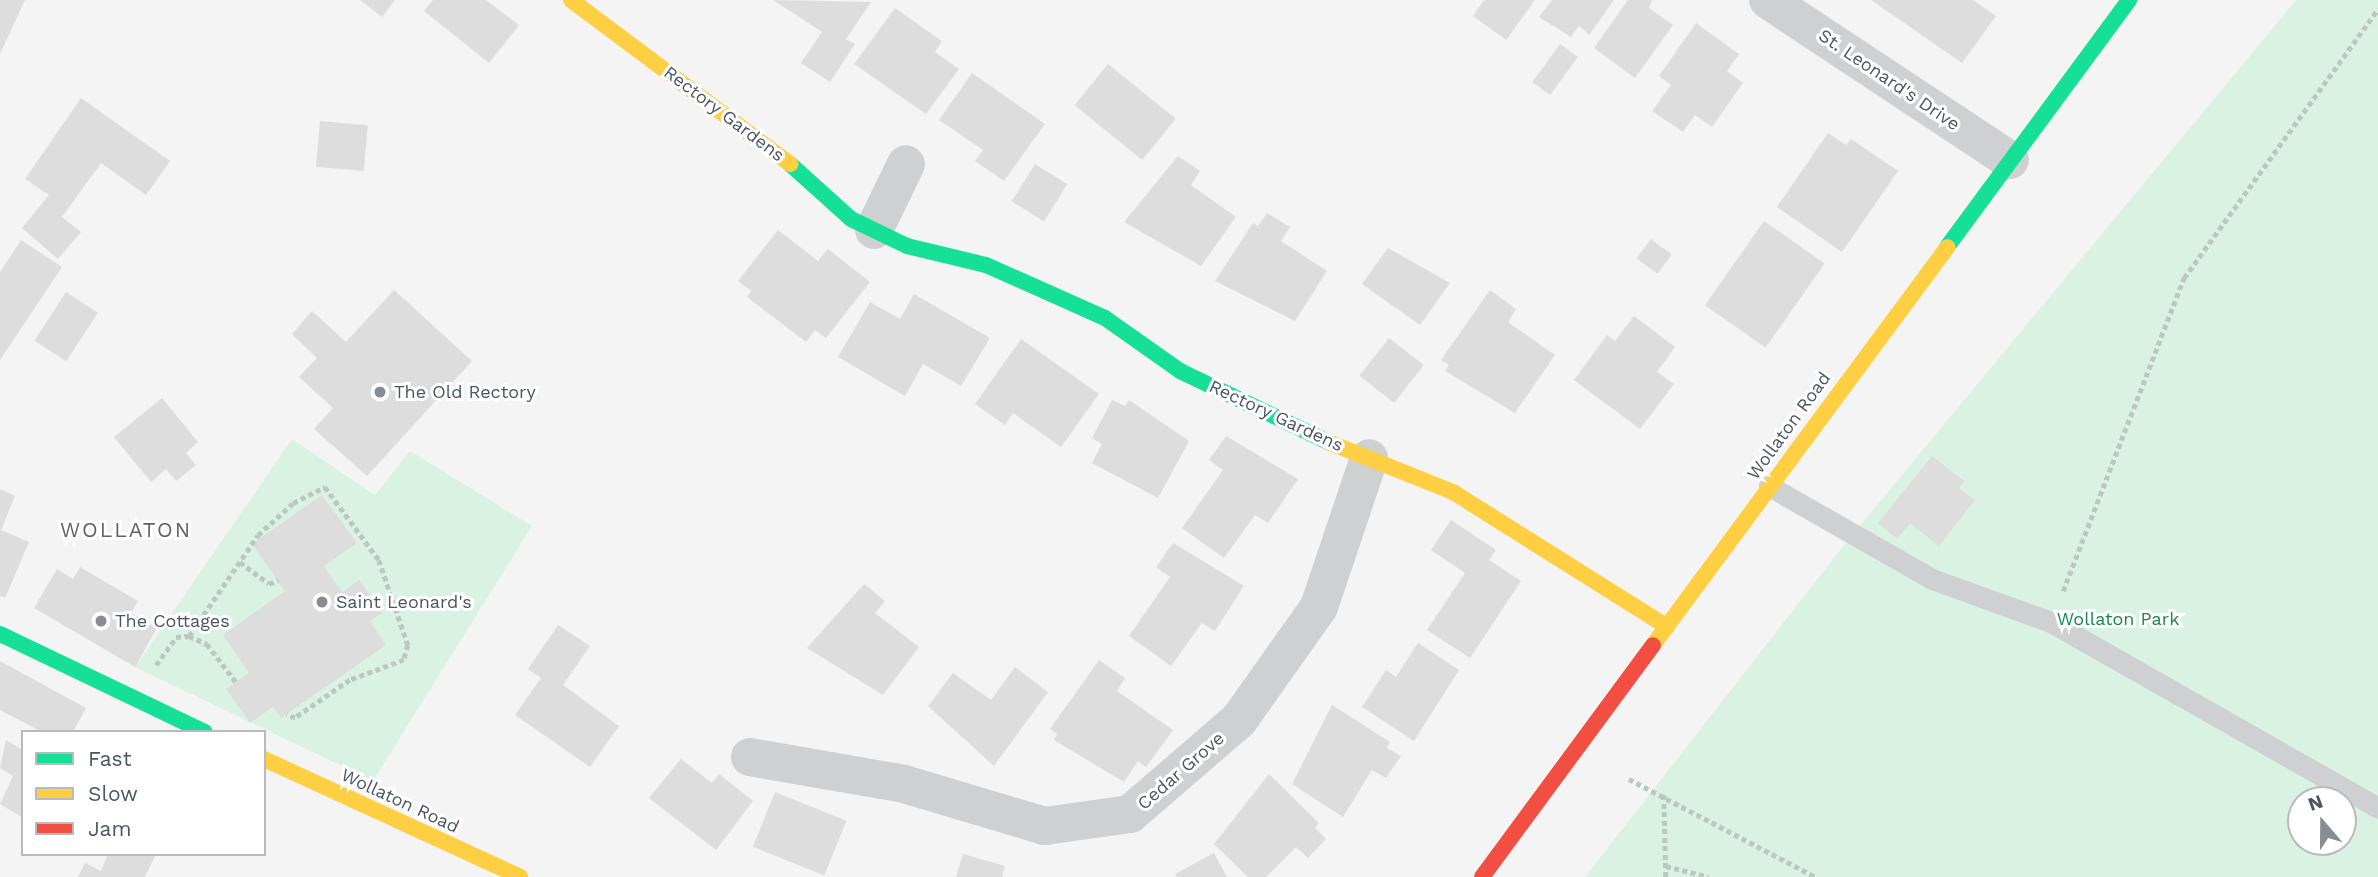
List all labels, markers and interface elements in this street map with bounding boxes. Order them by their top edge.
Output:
street label: St. Leonard's Drive [1814,25,1964,135]
street label: Rectory Gardens [659,61,789,167]
street label: Wollaton Road [1743,368,1835,484]
street label: Rectory Gardens [1205,375,1347,457]
place label: The Old Rectory [394,381,536,403]
marker: The Old Rectory [372,384,388,400]
district label: WOLLATON [61,517,191,543]
place label: Saint Leonard's [336,591,472,613]
marker: Saint Leonard's [314,594,330,610]
park label: Wollaton Park [2057,608,2179,630]
place label: The Cottages [115,610,230,632]
marker: The Cottages [93,613,109,629]
street label: Cedar Grove [1133,727,1229,815]
legend [21,730,266,856]
text: Fast [88,746,132,771]
street label: Wollaton Road [337,764,463,838]
text: Slow [88,781,138,806]
north arrow [2287,786,2357,856]
text: N [2305,789,2326,816]
text: Jam [88,816,131,841]

